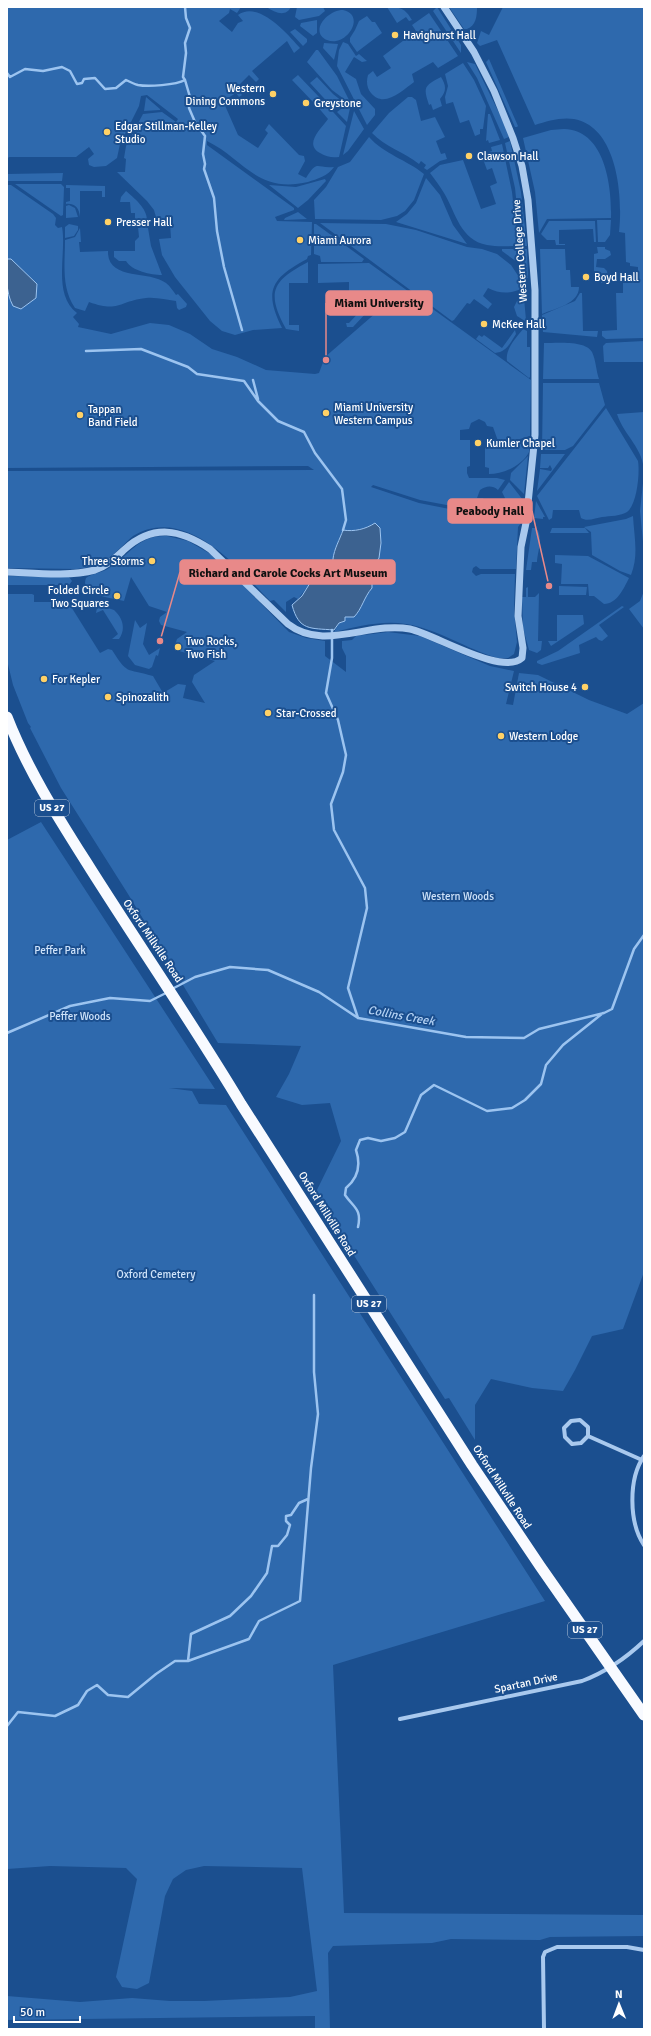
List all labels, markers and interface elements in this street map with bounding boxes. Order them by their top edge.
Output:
place label: Havighurst Hall [403,29,476,42]
marker: Havighurst Hall [390,30,400,40]
place label: Western Dining Commons [185,82,265,108]
marker: Western Dining Commons [268,89,278,99]
place label: Greystone [314,97,361,110]
marker: Greystone [301,98,311,108]
place label: Edgar Stillman-Kelley Studio [115,120,218,146]
marker: Edgar Stillman-Kelley Studio [102,127,112,137]
place label: Clawson Hall [477,150,539,163]
marker: Clawson Hall [464,151,474,161]
street label: Western College Drive [510,199,530,303]
place label: Presser Hall [116,216,172,229]
marker: Presser Hall [103,217,113,227]
place label: Miami Aurora [308,234,372,247]
marker: Miami Aurora [295,235,305,245]
place label: Boyd Hall [594,271,639,284]
marker: Boyd Hall [581,272,591,282]
callout: Miami University [326,291,432,315]
text: Miami University [334,296,424,311]
place label: McKee Hall [492,318,545,331]
marker: McKee Hall [479,319,489,329]
place label: Miami University Western Campus [334,401,414,427]
place label: Tappan Band Field [88,403,138,429]
marker: Miami University Western Campus [321,408,331,418]
marker: Tappan Band Field [75,410,85,420]
place label: Kumler Chapel [486,437,555,450]
marker: Kumler Chapel [473,438,483,448]
callout: Peabody Hall [448,499,532,523]
text: Peabody Hall [456,504,524,519]
place label: Three Storms [82,555,144,568]
marker: Three Storms [147,556,157,566]
callout: Richard and Carole Cocks Art Museum [180,560,395,584]
text: Richard and Carole Cocks Art Museum [188,566,388,581]
place label: Folded Circle Two Squares [48,584,109,610]
marker: Folded Circle Two Squares [112,591,122,601]
place label: Two Rocks, Two Fish [186,635,237,661]
marker: Two Rocks, Two Fish [173,642,183,652]
place label: For Kepler [52,673,100,686]
marker: For Kepler [39,674,49,684]
place label: Switch House 4 [505,681,577,694]
marker: Switch House 4 [580,682,590,692]
place label: Spinozalith [116,691,169,704]
marker: Spinozalith [103,692,113,702]
place label: Star-Crossed [276,707,337,720]
marker: Star-Crossed [263,708,273,718]
place label: Western Lodge [509,730,578,743]
marker: Western Lodge [496,731,506,741]
road number: US 27 [35,800,69,816]
park label: Western Woods [422,890,494,903]
street label: Oxford Millville Road [120,897,186,985]
park label: Peffer Park [34,944,86,957]
water label: Collins Creek [366,1003,436,1029]
park label: Peffer Woods [49,1010,111,1023]
street label: Oxford Millville Road [296,1169,358,1259]
park label: Oxford Cemetery [117,1268,196,1281]
road number: US 27 [352,1296,386,1312]
street label: Oxford Millville Road [470,1443,534,1532]
road number: US 27 [568,1622,602,1638]
street label: Spartan Drive [493,1670,559,1696]
north arrow [599,1984,639,2024]
text: N [615,1988,623,2001]
scale bar [14,1998,80,2024]
text: 50 m [20,2005,45,2020]

